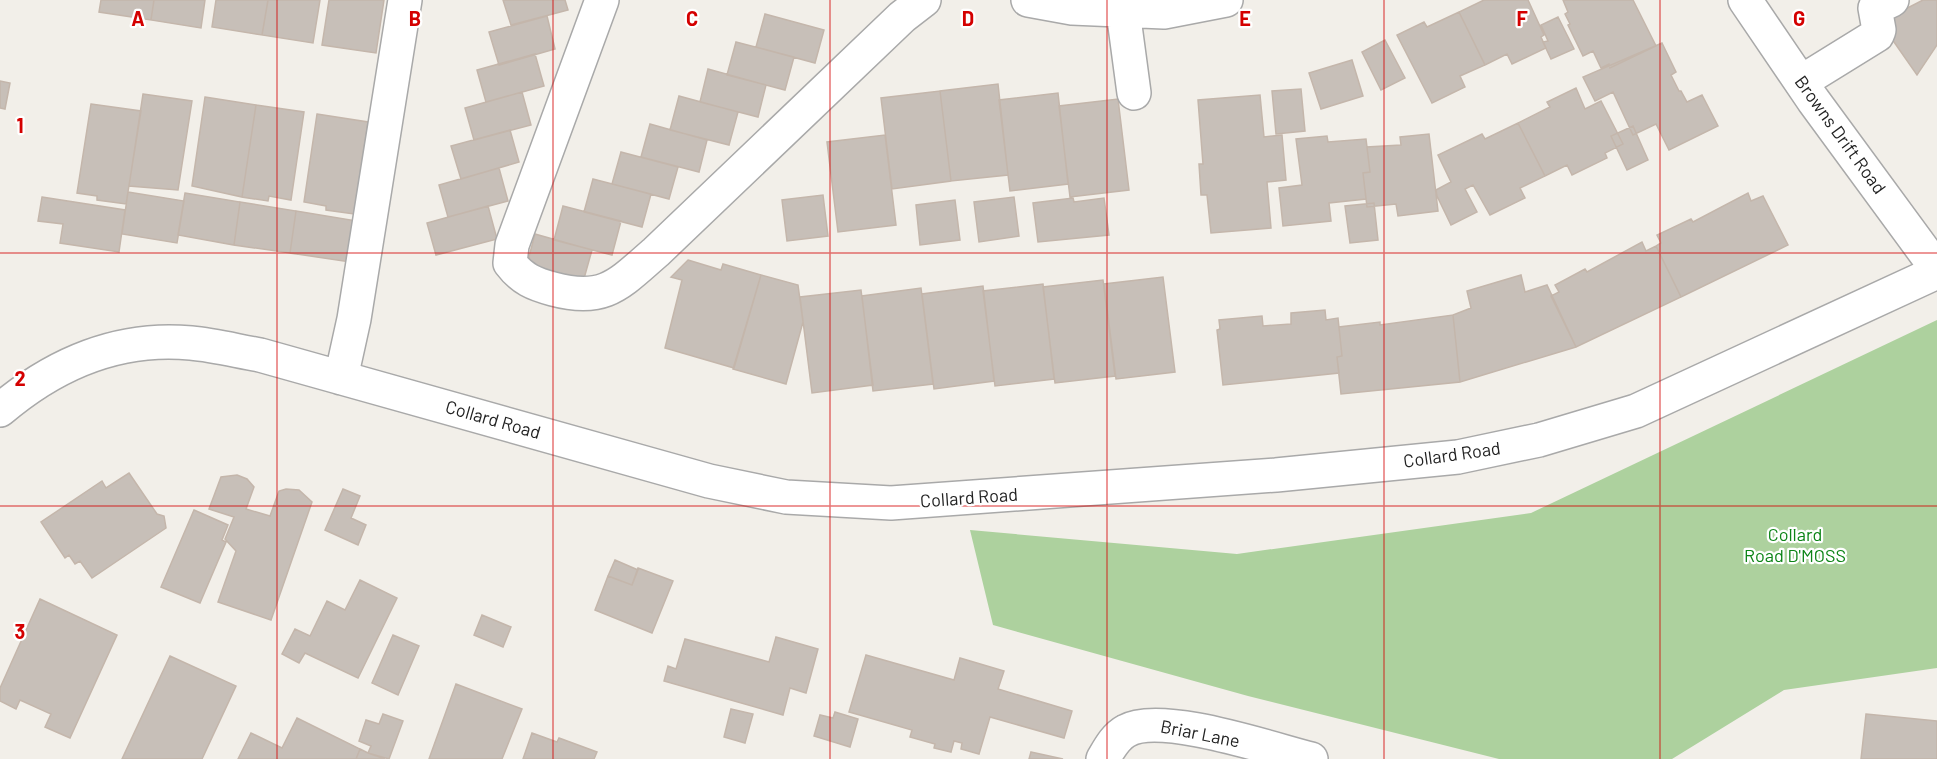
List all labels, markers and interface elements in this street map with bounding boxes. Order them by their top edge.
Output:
text: A [131,6,145,30]
text: B [409,6,421,30]
text: C [686,6,698,30]
text: D [962,6,974,30]
text: E [1239,6,1251,30]
text: F [1516,6,1528,30]
text: G [1793,6,1805,30]
street label: Browns Drift Road [1791,71,1891,198]
text: 1 [16,113,24,137]
text: 2 [14,366,26,390]
street label: Collard Road [443,395,543,443]
street label: Collard Road [1402,436,1502,472]
street label: Collard Road [919,483,1019,511]
park label: Collard Road D'MOSS [1744,523,1846,566]
text: 3 [15,619,25,643]
street label: Briar Lane [1159,715,1242,751]

